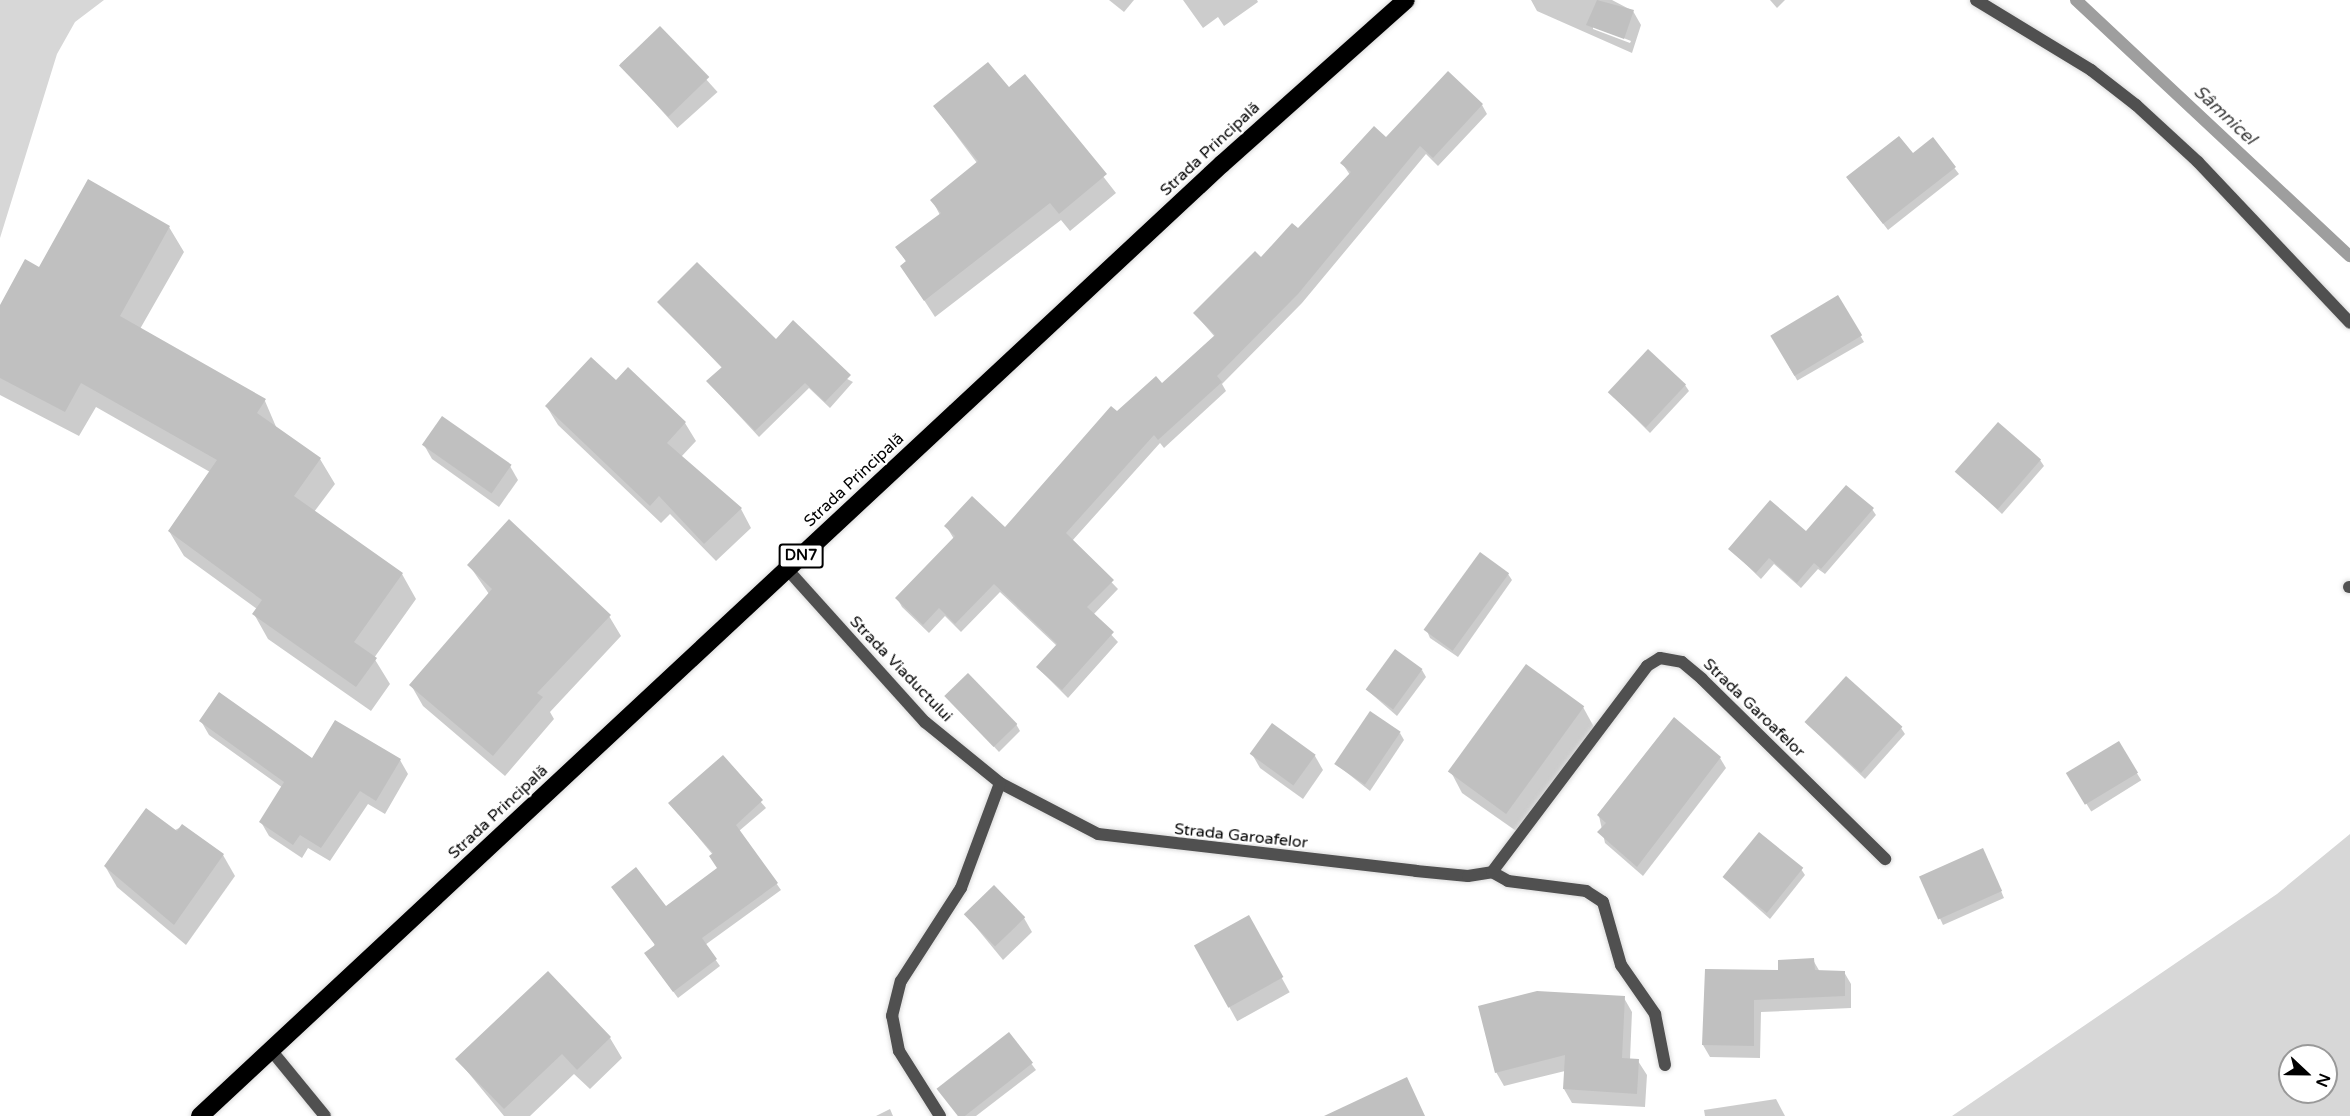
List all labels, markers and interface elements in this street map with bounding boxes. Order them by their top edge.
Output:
water label: Sâmnicel [2189,81,2261,149]
street label: Strada Principală [1156,98,1264,200]
street label: Strada Principală [800,429,908,531]
road number: DN7 [778,544,824,568]
street label: Strada Viaductului [846,612,956,726]
street label: Strada Garoafelor [1699,655,1809,761]
street label: Strada Principală [444,761,552,863]
street label: Strada Garoafelor [1173,819,1309,853]
north arrow [2278,1044,2338,1104]
text: N [2311,1070,2335,1090]

